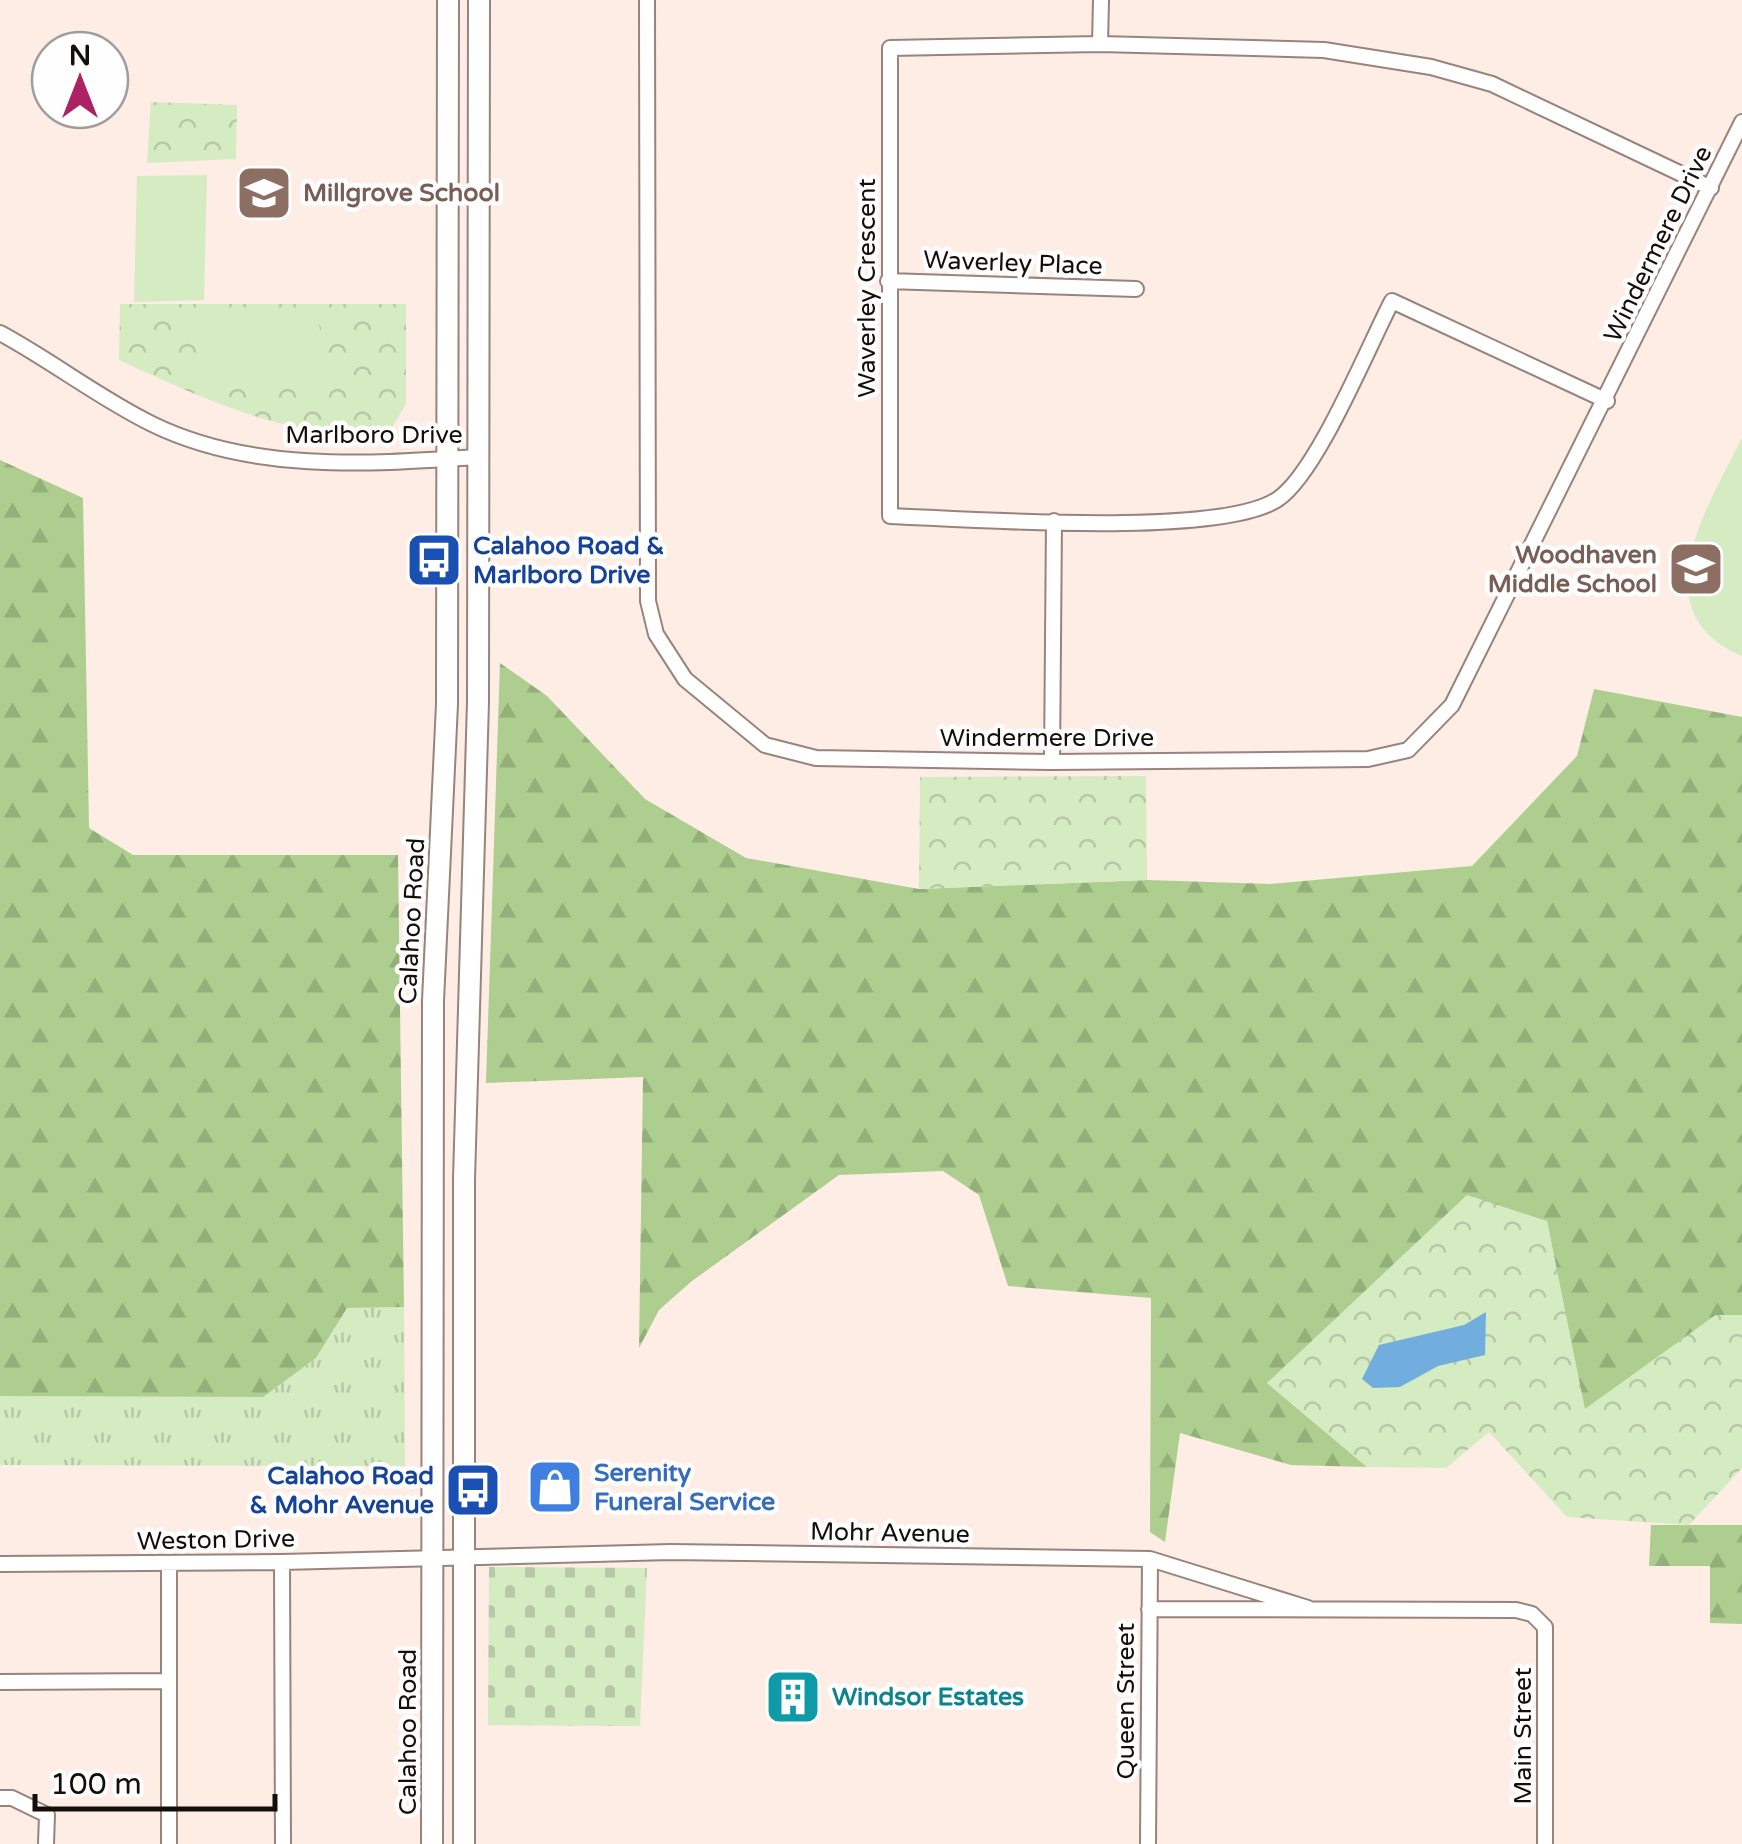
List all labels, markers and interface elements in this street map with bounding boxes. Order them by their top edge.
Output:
north arrow [30,30,130,130]
text: N [69,39,91,73]
street label: Windermere Drive [1597,141,1719,347]
school or university icon: Millgrove School [234,163,294,223]
place label: Millgrove School [303,178,500,208]
street label: Waverley Crescent [852,178,882,398]
street label: Waverley Place [923,245,1103,281]
street label: Marlboro Drive [285,420,463,450]
bus stop icon: Calahoo Road & Marlboro Drive [404,530,464,590]
place label: Calahoo Road & Marlboro Drive [473,531,664,590]
school or university icon: Woodhaven Middle School [1666,539,1726,599]
place label: Woodhaven Middle School [1488,540,1657,599]
street label: Windermere Drive [940,723,1154,753]
street label: Calahoo Road [393,837,431,1005]
shop icon: Serenity Funeral Service [525,1457,585,1517]
place label: Serenity Funeral Service [594,1458,775,1517]
bus stop icon: Calahoo Road & Mohr Avenue [443,1460,503,1520]
place label: Calahoo Road & Mohr Avenue [249,1461,434,1520]
street label: Mohr Avenue [810,1517,970,1549]
street label: Weston Drive [137,1524,295,1556]
street label: Queen Street [1111,1622,1141,1779]
street label: Calahoo Road [393,1649,423,1815]
building icon: Windsor Estates [763,1667,823,1727]
street label: Main Street [1508,1667,1538,1805]
place label: Windsor Estates [832,1682,1024,1712]
scale bar [35,1749,275,1811]
text: 100 m [50,1766,142,1803]

